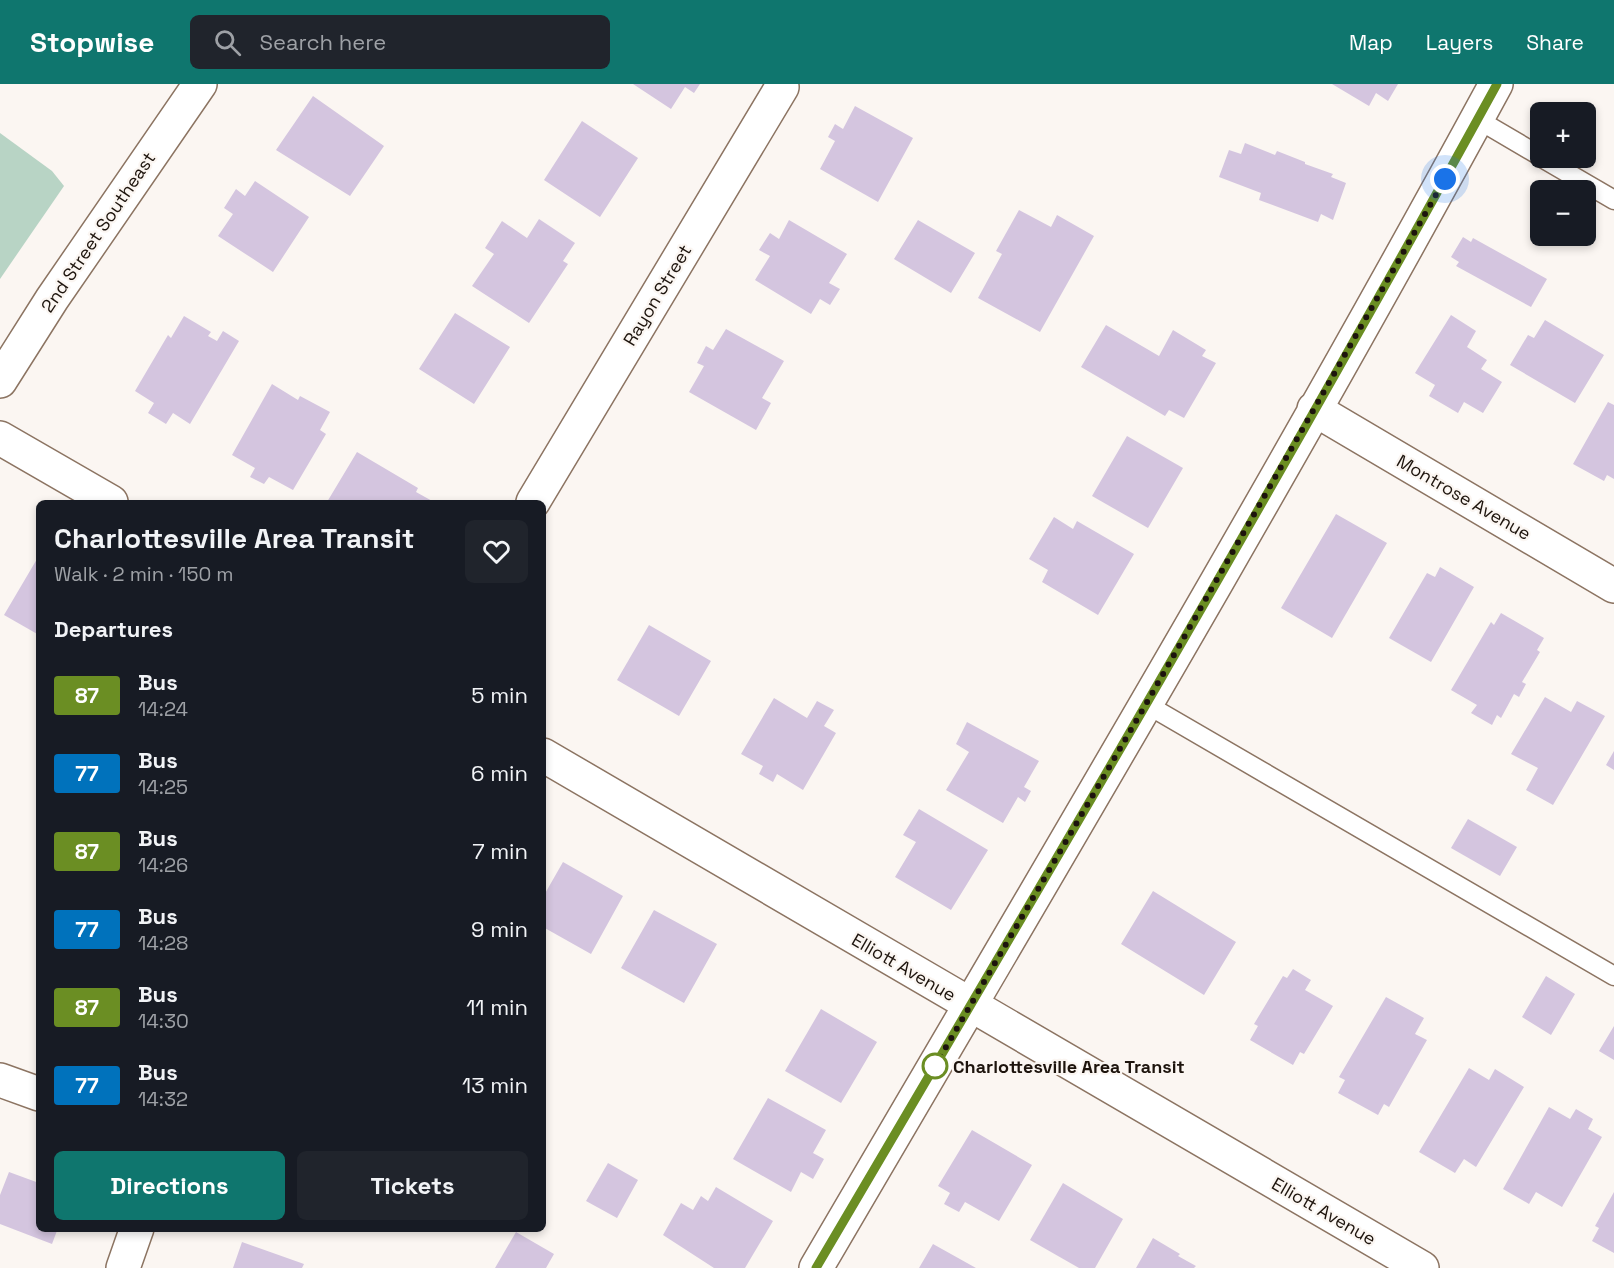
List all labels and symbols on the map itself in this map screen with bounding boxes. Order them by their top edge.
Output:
street label: 2nd Street Southeast [36,147,160,317]
your location [1430,164,1460,194]
street label: Rayon Street [618,240,696,350]
street label: Montrose Avenue [1393,449,1535,545]
street label: Elliott Avenue [848,928,960,1006]
marker: Charlottesville Area Transit [922,1053,948,1079]
place label: Charlottesville Area Transit [953,1055,1185,1078]
street label: Elliott Avenue [1268,1172,1380,1250]

